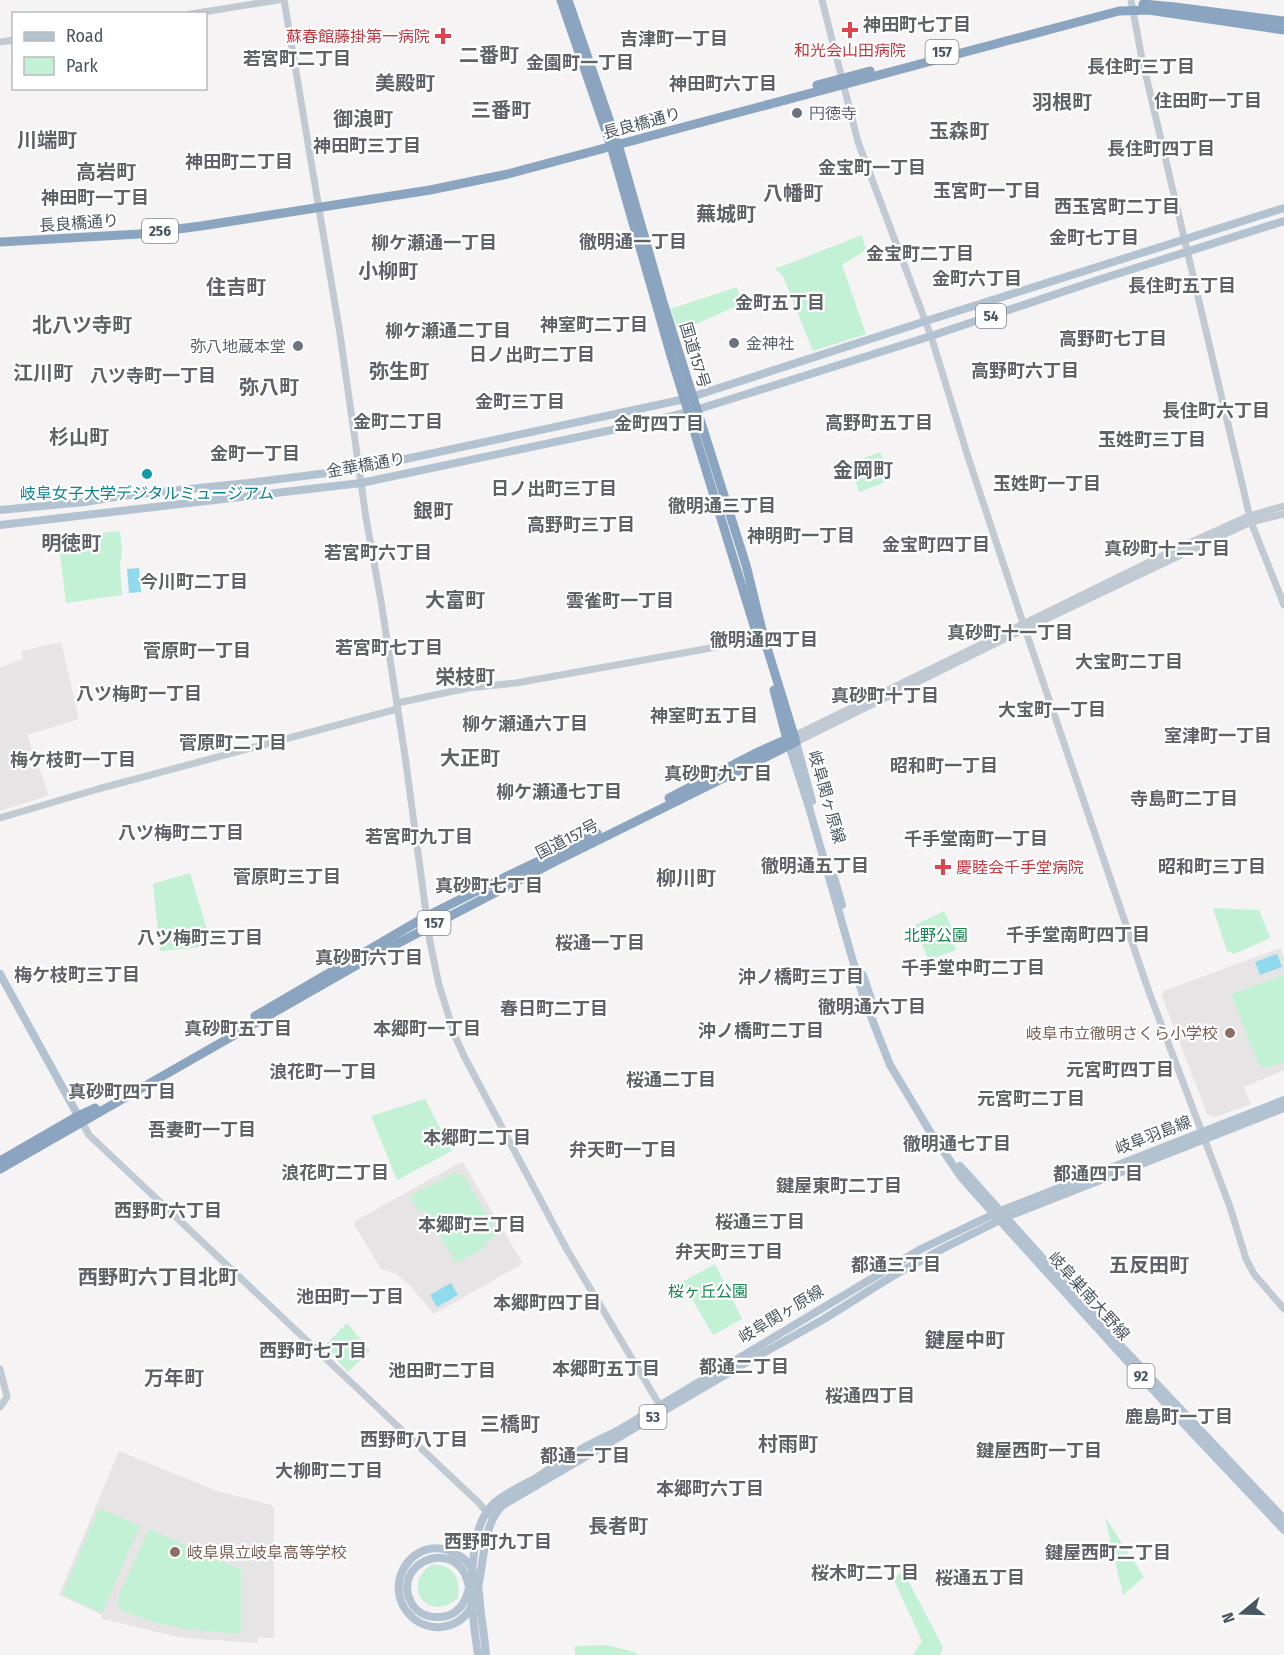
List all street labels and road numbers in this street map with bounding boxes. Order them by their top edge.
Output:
road number: 157 [926,40,958,64]
street label: 長良橋通り [601,103,683,143]
street label: 長良橋通り [38,211,120,235]
road number: 256 [142,219,178,243]
road number: 54 [976,304,1006,328]
street label: 国道157号 [676,320,714,390]
street label: 金華橋通り [325,449,407,481]
street label: 岐阜関ヶ原線 [805,748,849,846]
street label: 国道157号 [533,815,601,863]
road number: 157 [418,911,450,935]
street label: 岐阜羽島線 [1112,1112,1194,1158]
street label: 岐阜巣南大野線 [1044,1248,1134,1344]
street label: 岐阜関ヶ原線 [735,1281,827,1347]
road number: 92 [1128,1364,1154,1388]
road number: 53 [640,1405,666,1429]

